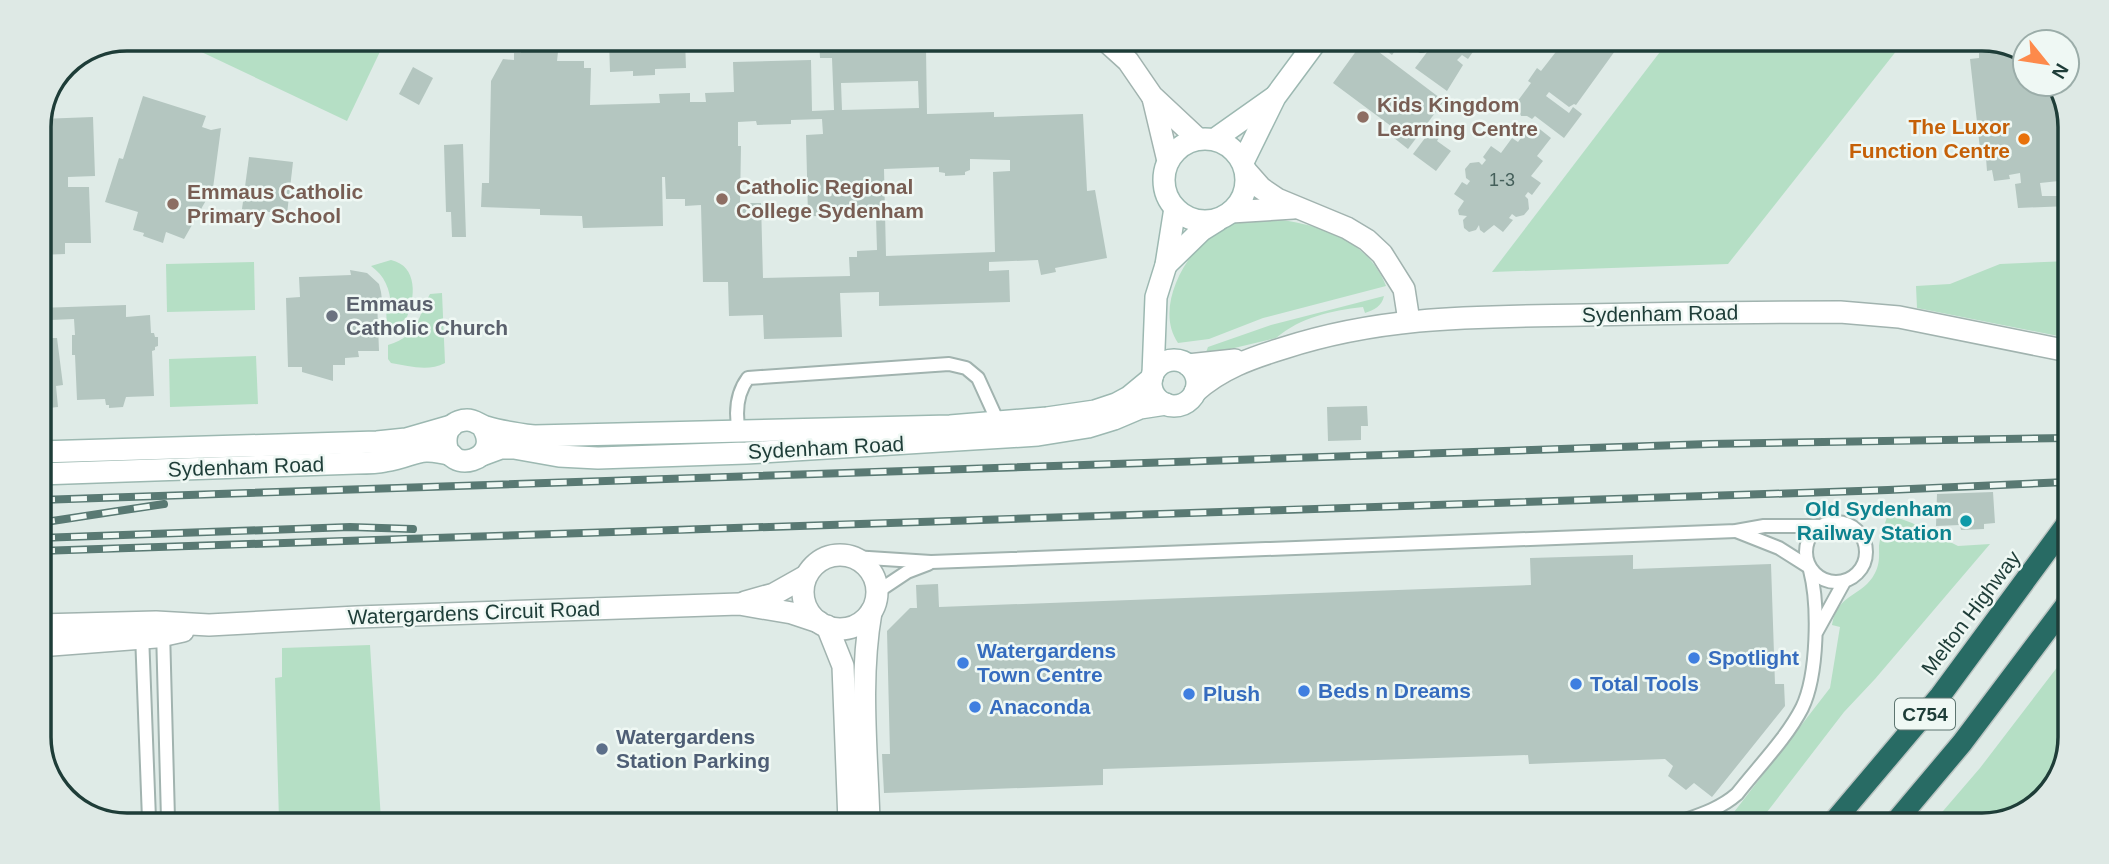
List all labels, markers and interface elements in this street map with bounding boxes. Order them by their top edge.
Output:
north arrow [2011,28,2081,98]
text: N [2048,60,2073,82]
place label: Kids Kingdom Learning Centre [1377,93,1538,140]
marker: Kids Kingdom Learning Centre [1355,109,1371,125]
place label: The Luxor Function Centre [1849,115,2010,162]
marker: The Luxor Function Centre [2016,131,2032,147]
house number: 1-3 [1489,170,1515,190]
place label: Catholic Regional College Sydenham [736,175,924,222]
place label: Emmaus Catholic Primary School [187,180,364,227]
marker: Catholic Regional College Sydenham [714,191,730,207]
marker: Emmaus Catholic Primary School [165,196,181,212]
place label: Emmaus Catholic Church [346,292,508,339]
street label: Sydenham Road [1582,301,1738,326]
marker: Emmaus Catholic Church [324,308,340,324]
street label: Sydenham Road [747,432,905,463]
street label: Sydenham Road [167,452,325,481]
place label: Old Sydenham Railway Station [1797,497,1952,544]
marker: Old Sydenham Railway Station [1958,513,1974,529]
street label: Melton Highway [1916,546,2025,679]
street label: Watergardens Circuit Road [347,597,601,628]
place label: Watergardens Town Centre [977,639,1116,686]
place label: Spotlight [1708,646,1799,669]
marker: Spotlight [1686,650,1702,666]
marker: Watergardens Town Centre [955,655,971,671]
place label: Total Tools [1590,672,1699,695]
marker: Total Tools [1568,676,1584,692]
place label: Beds n Dreams [1318,679,1471,702]
place label: Plush [1203,682,1260,705]
marker: Beds n Dreams [1296,683,1312,699]
marker: Plush [1181,686,1197,702]
place label: Anaconda [989,695,1091,718]
road number: C754 [1895,698,1955,730]
marker: Anaconda [967,699,983,715]
place label: Watergardens Station Parking [616,725,770,772]
marker: Watergardens Station Parking [594,741,610,757]

